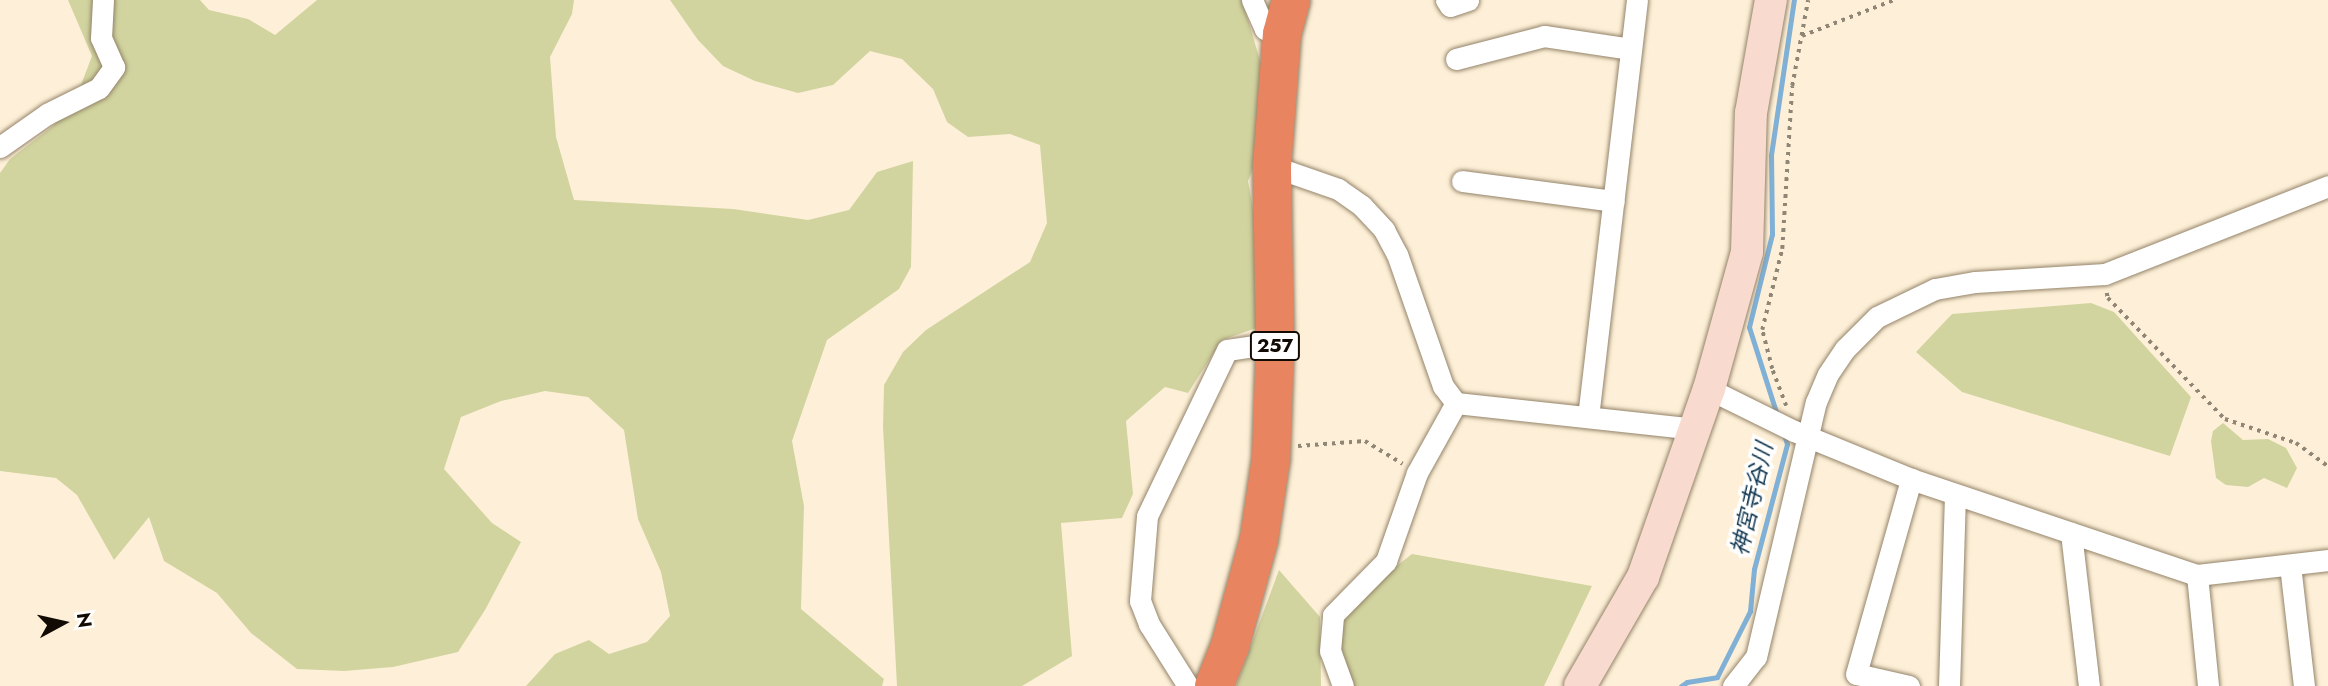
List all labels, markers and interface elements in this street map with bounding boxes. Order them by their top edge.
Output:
road number: 257 [1249,330,1301,362]
water label: 神宮寺谷川 [1726,440,1778,558]
north arrow [28,588,98,658]
text: N [70,611,99,629]

